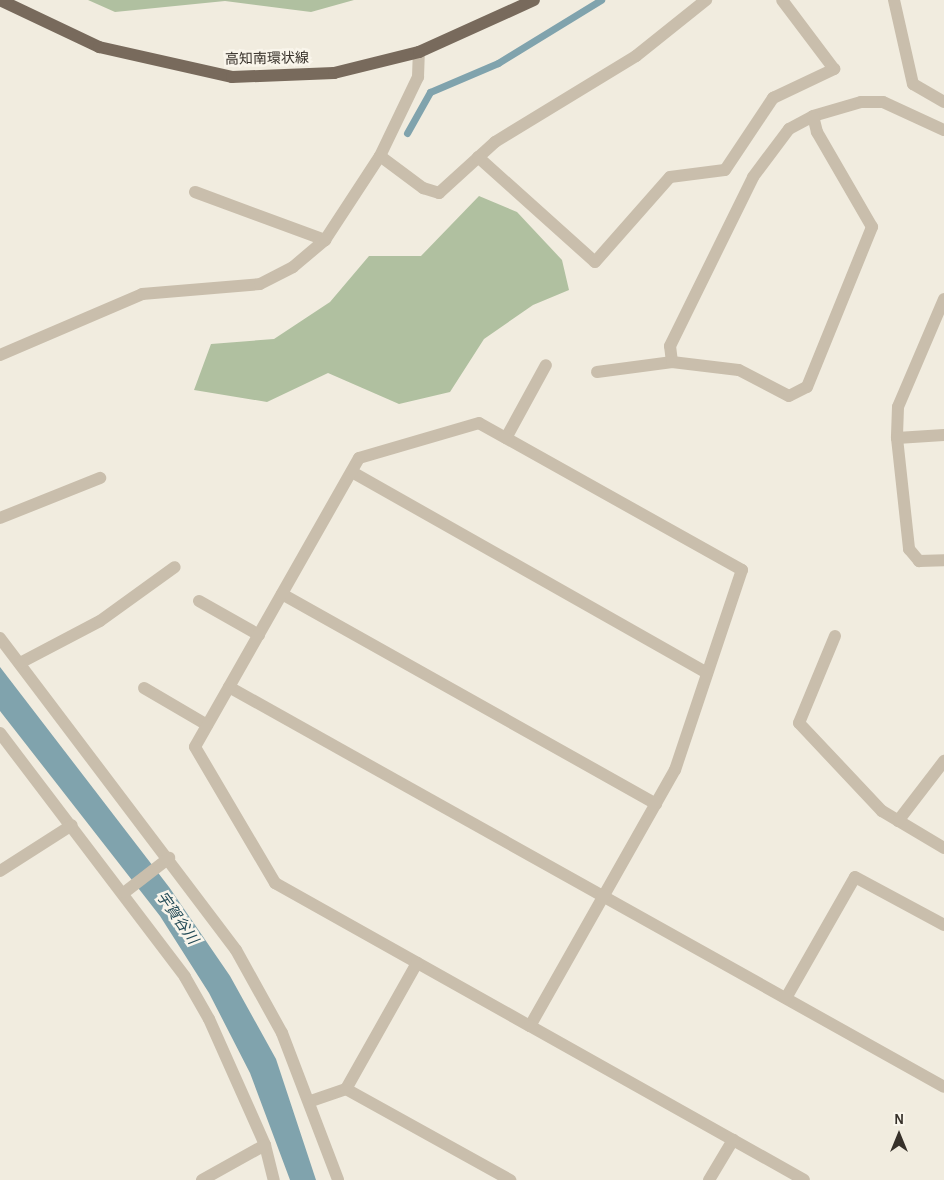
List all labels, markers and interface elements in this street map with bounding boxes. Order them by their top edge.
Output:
street label: 高知南環状線 [225,50,309,68]
water label: 宇賀谷川 [152,888,202,948]
north arrow [874,1110,924,1160]
text: N [894,1113,904,1127]

